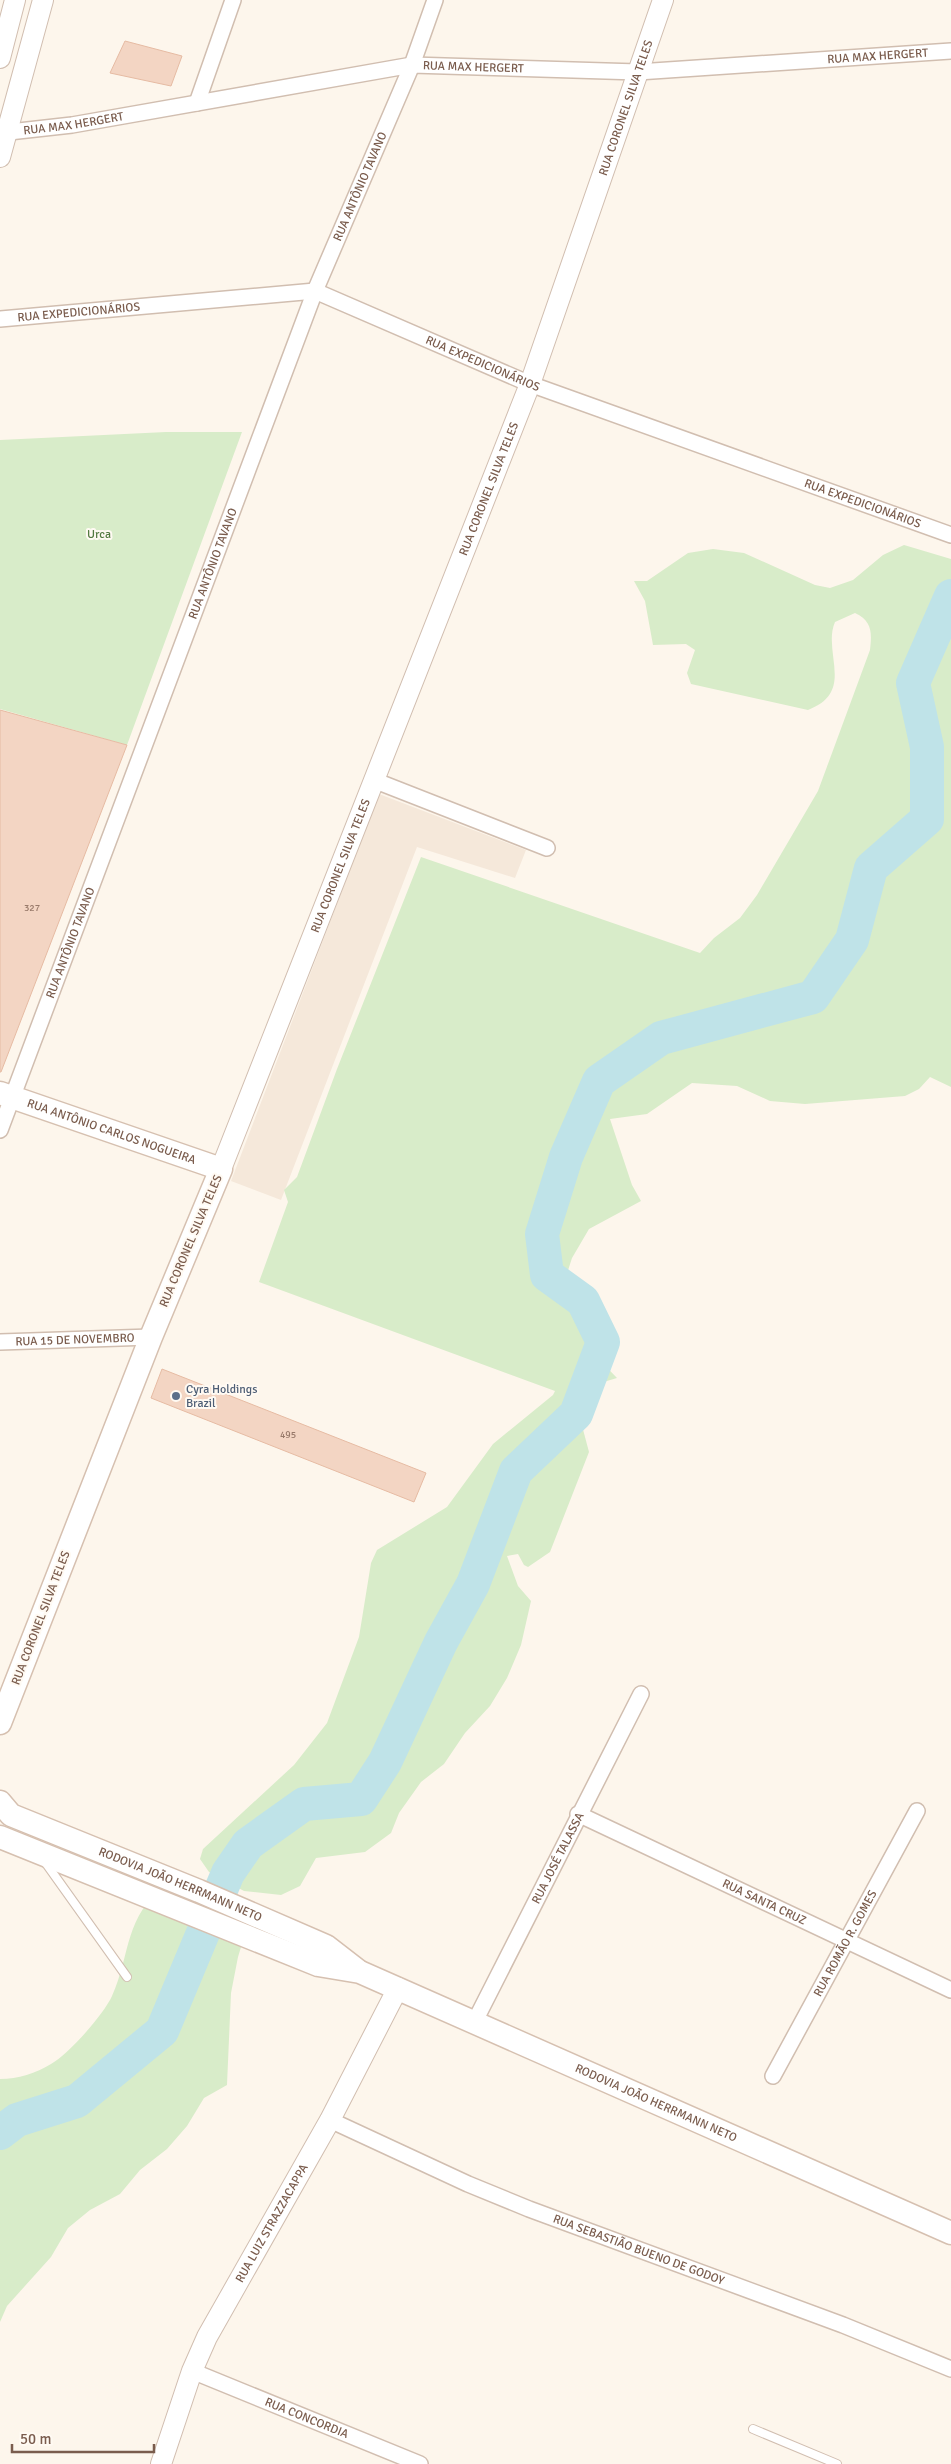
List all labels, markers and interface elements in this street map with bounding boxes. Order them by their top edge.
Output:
street label: RUA CORONEL SILVA TELES [595,38,656,178]
street label: RUA MAX HERGERT [827,45,929,67]
street label: RUA MAX HERGERT [423,58,524,76]
street label: RUA MAX HERGERT [23,109,125,138]
street label: RUA ANTÔNIO TAVANO [330,129,390,243]
street label: RUA EXPEDICIONÁRIOS [17,299,141,325]
street label: RUA EXPEDICIONÁRIOS [423,332,542,395]
street label: RUA CORONEL SILVA TELES [456,419,522,558]
street label: RUA EXPEDICIONÁRIOS [802,476,924,531]
street label: RUA ANTÔNIO TAVANO [185,506,240,621]
park label: Urca [87,527,111,542]
street label: RUA CORONEL SILVA TELES [307,796,374,935]
street label: RUA ANTÔNIO TAVANO [43,885,98,1000]
house number: 327 [24,902,40,914]
street label: RUA ANTÔNIO CARLOS NOGUEIRA [25,1095,199,1168]
street label: RUA CORONEL SILVA TELES [156,1172,226,1309]
street label: RUA 15 DE NOVEMBRO [15,1330,135,1349]
place label: Cyra Holdings Brazil [186,1382,257,1411]
marker: Cyra Holdings Brazil [170,1390,182,1402]
house number: 495 [280,1429,296,1441]
street label: RUA CORONEL SILVA TELES [8,1549,74,1687]
street label: RUA JOSÉ TALASSA [528,1809,588,1906]
street label: RODOVIA JOÃO HERRMANN NETO [96,1844,264,1925]
street label: RUA SANTA CRUZ [720,1876,809,1928]
street label: RUA ROMÃO R. GOMES [810,1887,880,1999]
street label: RODOVIA JOÃO HERRMANN NETO [573,2060,739,2145]
street label: RUA LUIZ STRAZZACAPPA [232,2161,311,2285]
street label: RUA SEBASTIÃO BUENO DE GODOY [551,2211,726,2288]
street label: RUA CONCORDIA [263,2394,351,2442]
scale bar [12,2422,155,2454]
text: 50 m [20,2430,51,2448]

